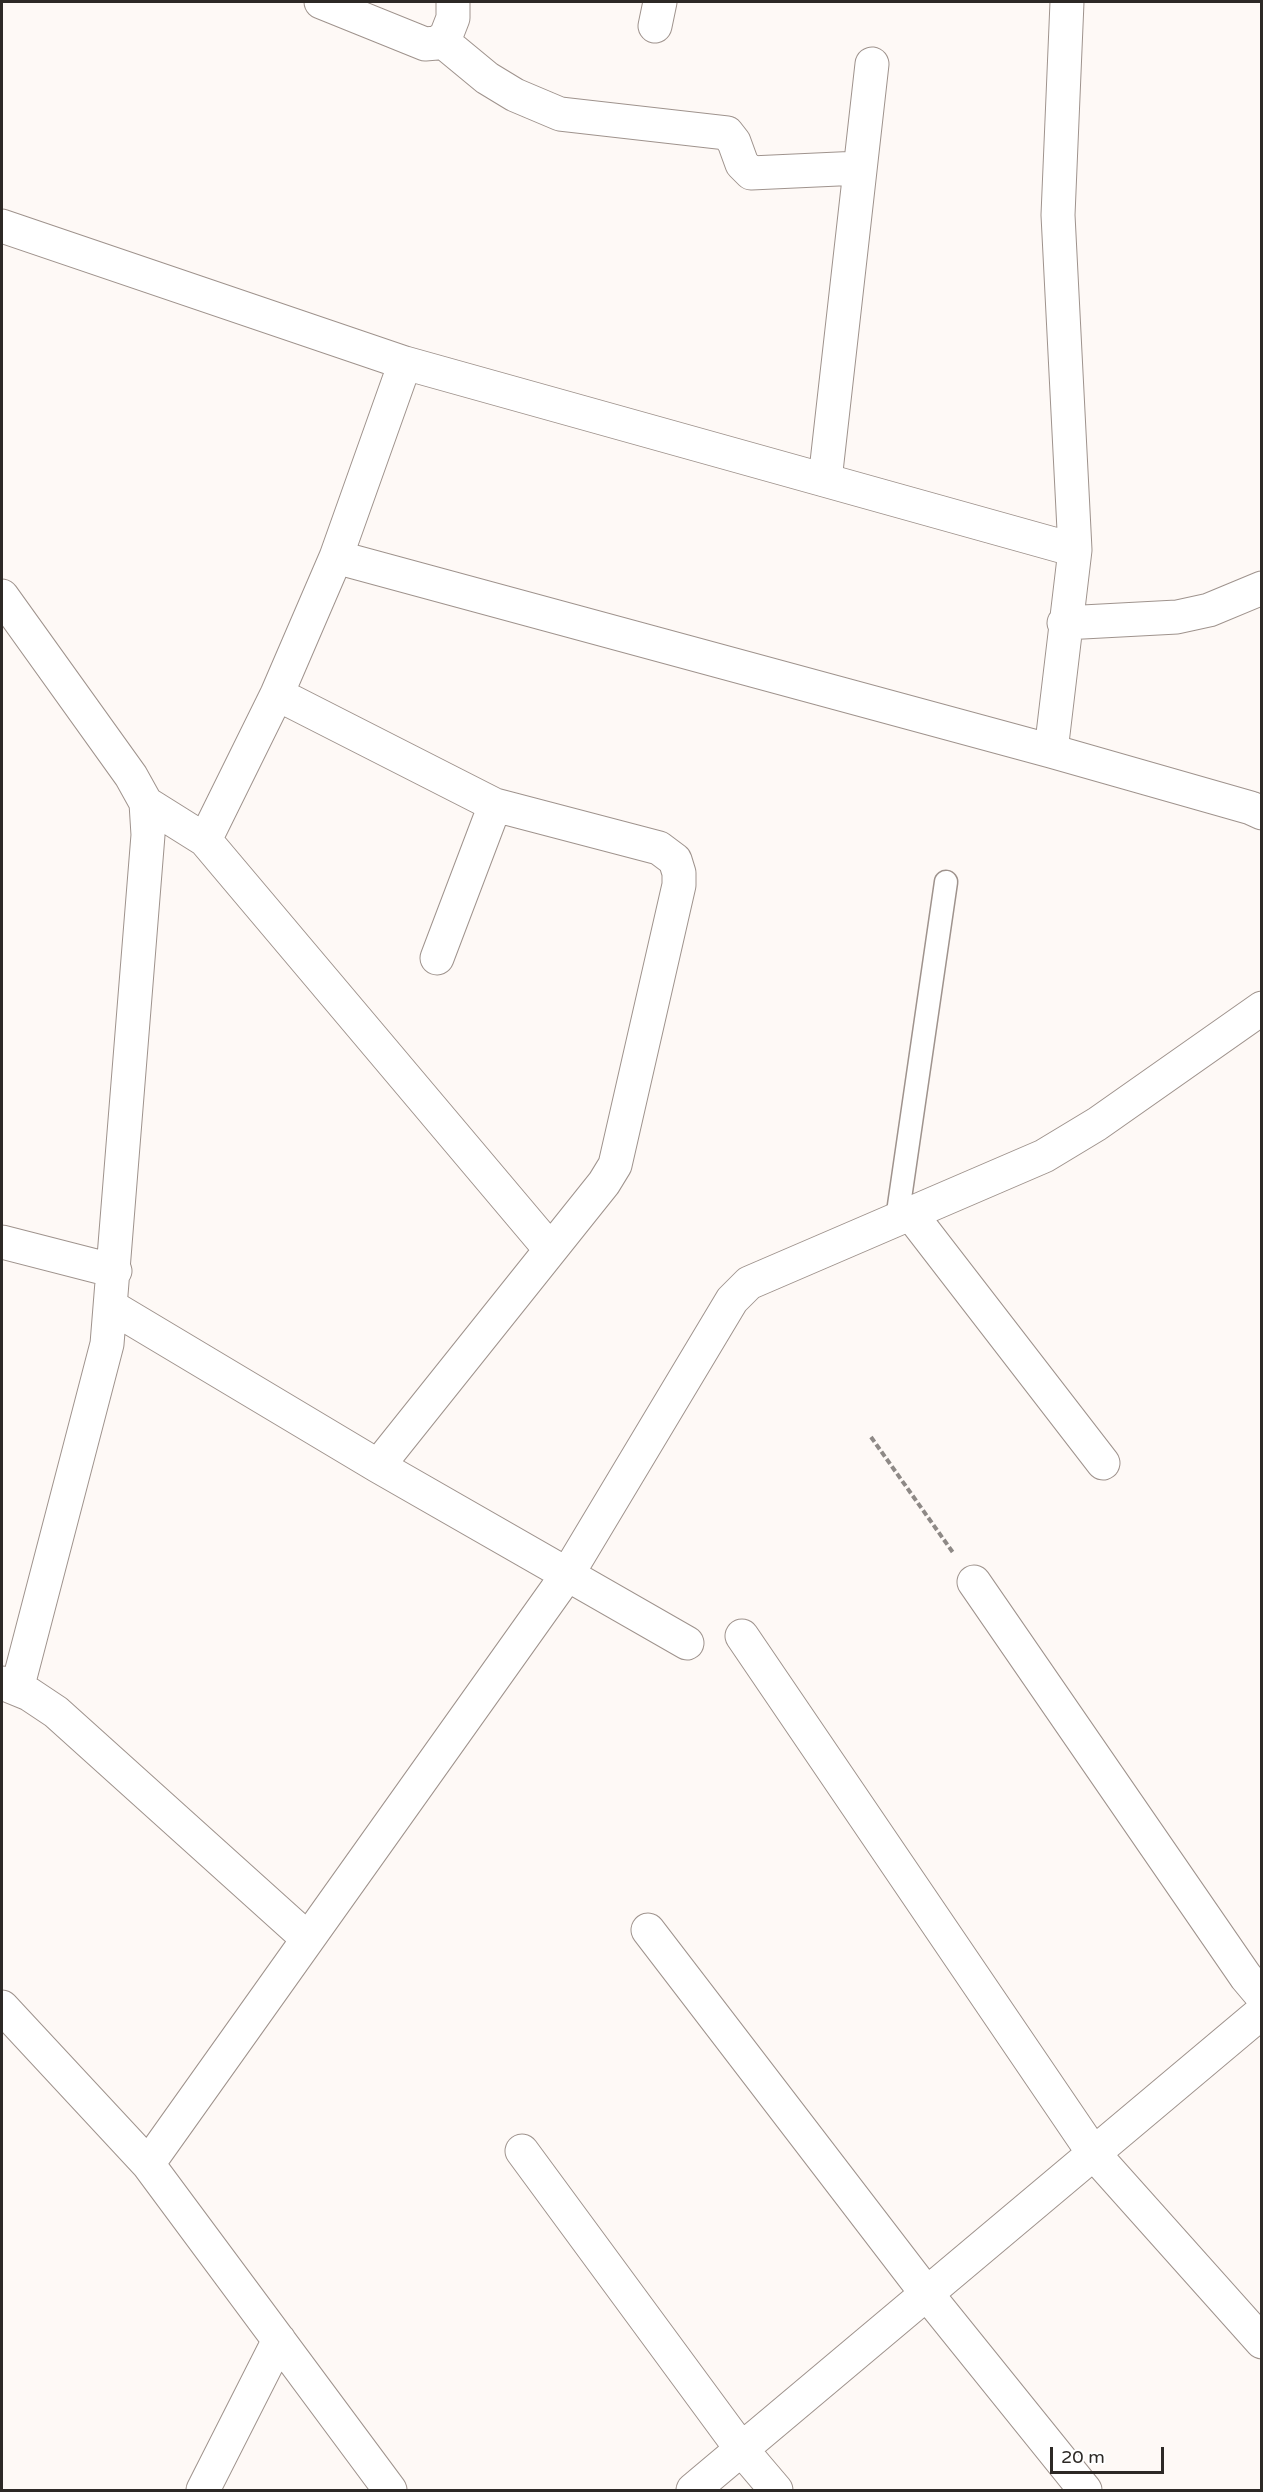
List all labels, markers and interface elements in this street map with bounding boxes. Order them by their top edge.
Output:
scale bar [1053,2435,1167,2473]
text: 20 m [1061,2446,1105,2468]

